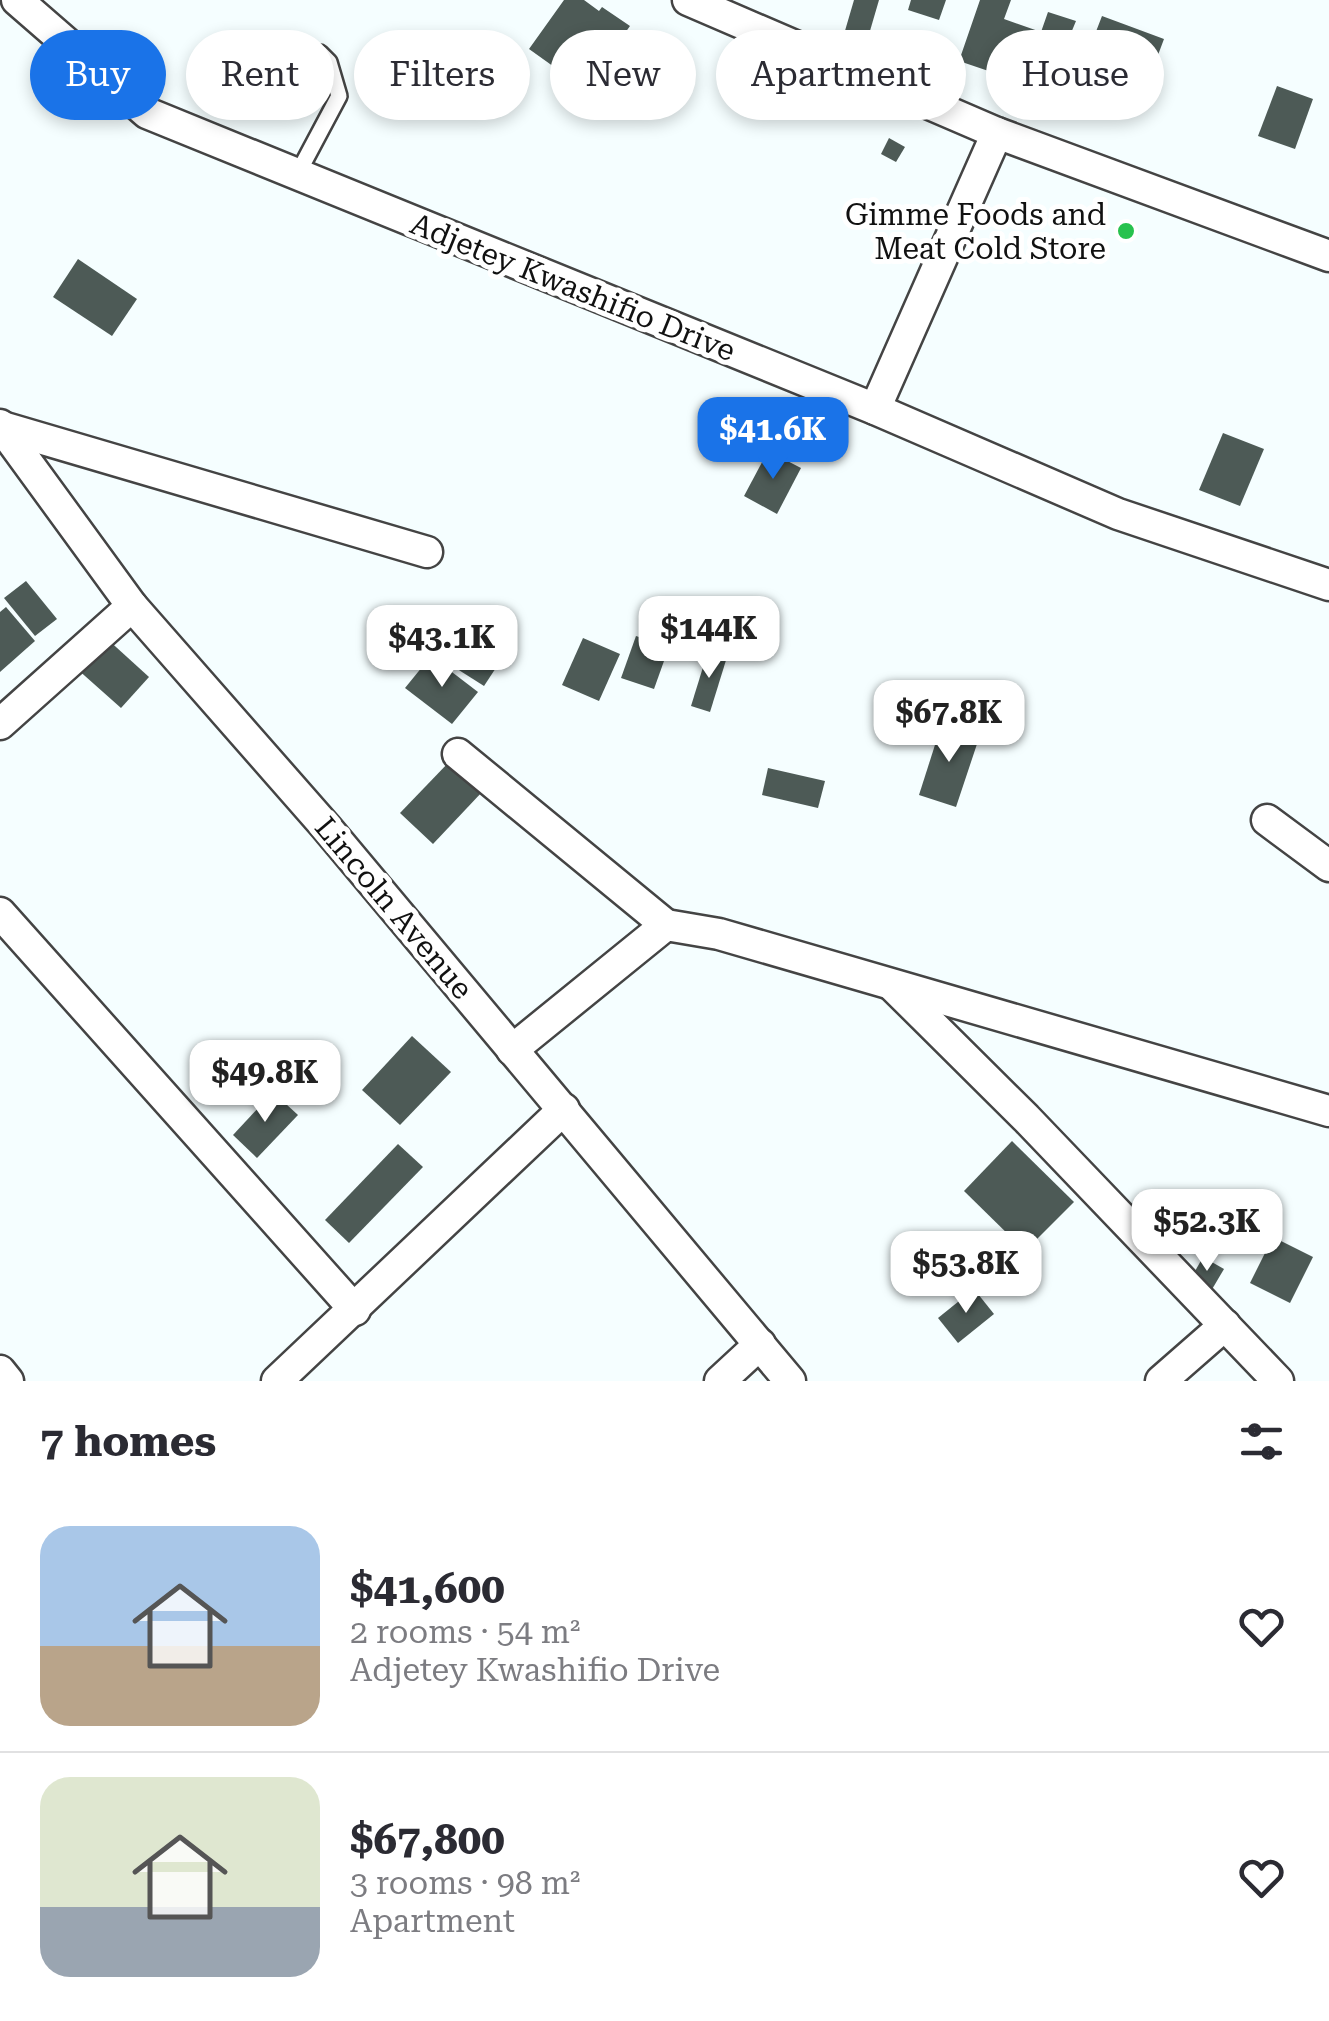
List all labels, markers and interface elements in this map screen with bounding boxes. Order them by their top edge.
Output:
chip: Buy [30,30,166,120]
chip: Rent [186,30,334,120]
chip: Filters [354,30,530,120]
chip: New [550,30,696,120]
chip: Apartment [716,30,966,120]
chip: House [986,30,1164,120]
place label: Gimme Foods and Meat Cold Store [845,197,1106,266]
street label: Adjetey Kwashifio Drive [406,206,740,368]
marker: Gimme Foods and Meat Cold Store [1115,220,1137,242]
pin: $41.6K [692,397,854,482]
text: $41.6K [720,410,826,448]
pin: $144K [639,596,779,681]
pin: $43.1K [361,605,523,690]
text: $144K [661,609,757,647]
text: $43.1K [389,618,495,656]
pin: $67.8K [868,680,1030,765]
text: $67.8K [896,693,1002,731]
street label: Lincoln Avenue [308,810,480,1006]
pin: $49.8K [184,1040,346,1125]
text: $49.8K [212,1053,318,1091]
pin: $52.3K [1126,1189,1288,1274]
text: $52.3K [1154,1202,1260,1240]
pin: $53.8K [885,1231,1047,1316]
text: $53.8K [913,1244,1019,1282]
icon: filters [1234,1414,1289,1469]
text: 7 homes [40,1417,216,1466]
text: $41,600 [350,1564,505,1613]
icon: home [120,1566,240,1686]
icon: heart [1234,1599,1289,1654]
text: 2 rooms · 54 m² [350,1613,580,1651]
text: Adjetey Kwashifio Drive [350,1651,720,1689]
text: $67,800 [350,1815,505,1864]
icon: home [120,1817,240,1937]
icon: heart [1234,1850,1289,1905]
text: 3 rooms · 98 m² [350,1864,580,1902]
text: Apartment [350,1902,515,1940]

